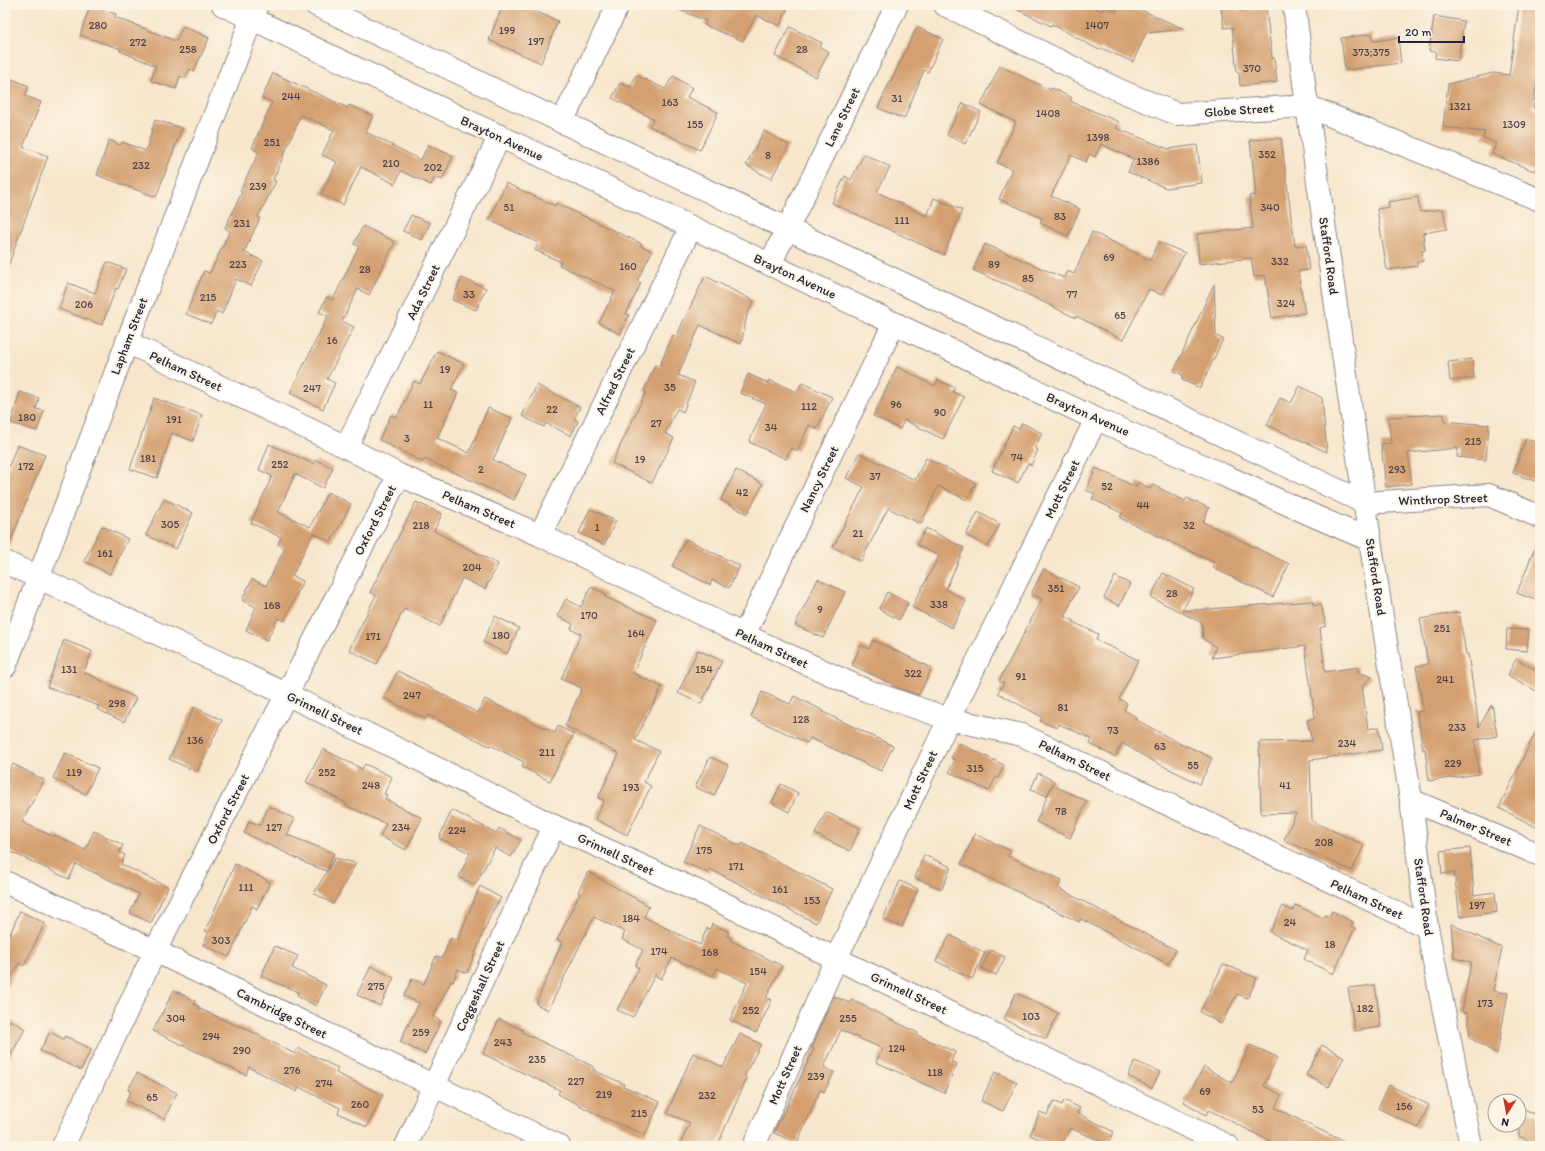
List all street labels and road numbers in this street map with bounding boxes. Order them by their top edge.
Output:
street label: Lane Street [821,85,863,149]
street label: Globe Street [1204,100,1274,120]
street label: Brayton Avenue [458,112,546,164]
street label: Stafford Road [1316,216,1342,296]
street label: Brayton Avenue [751,250,839,302]
street label: Ada Street [403,262,443,322]
street label: Lapham Street [107,295,151,377]
street label: Alfred Street [592,345,638,417]
street label: Pelham Street [147,348,225,394]
street label: Brayton Avenue [1044,389,1132,439]
street label: Nancy Street [796,443,842,515]
street label: Mott Street [1041,457,1083,521]
street label: Oxford Street [351,482,399,558]
street label: Pelham Street [440,487,518,531]
street label: Winthrop Street [1398,490,1488,508]
street label: Stafford Road [1362,537,1390,617]
street label: Pelham Street [733,625,811,671]
street label: Grinnell Street [284,688,366,738]
street label: Pelham Street [1037,736,1114,784]
street label: Mott Street [900,748,940,812]
street label: Oxford Street [204,771,252,847]
street label: Palmer Street [1438,805,1514,849]
street label: Grinnell Street [575,830,657,878]
street label: Stafford Road [1411,857,1437,937]
street label: Pelham Street [1328,876,1406,922]
street label: Coggeshall Street [452,938,508,1034]
street label: Grinnell Street [868,969,950,1017]
street label: Cambridge Street [234,985,330,1041]
street label: Mott Street [765,1043,805,1107]

